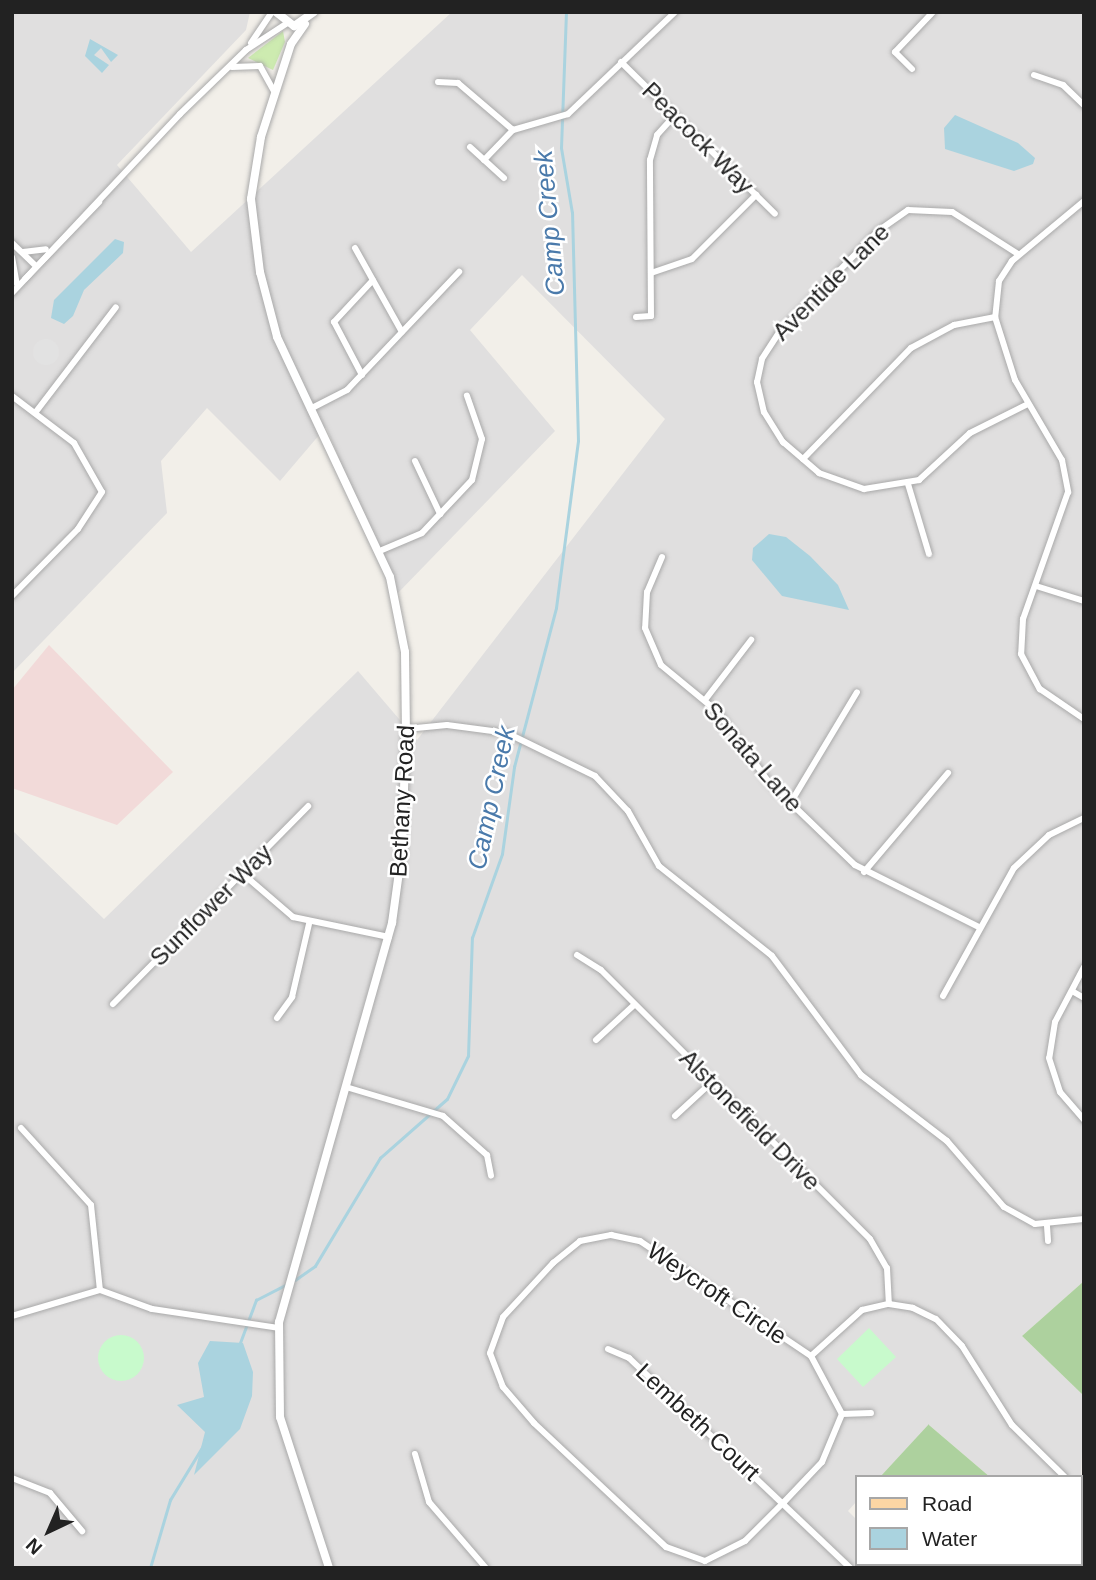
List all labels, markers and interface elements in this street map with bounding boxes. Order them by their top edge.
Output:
street label: Peacock Way [636,76,760,200]
water label: Camp Creek [528,149,572,297]
street label: Aventide Lane [767,218,895,346]
street label: Sonata Lane [697,696,809,818]
water label: Camp Creek [462,723,522,873]
street label: Bethany Road [384,724,420,878]
street label: Sunflower Way [144,838,278,972]
street label: Alstonefield Drive [674,1044,826,1196]
street label: Weycroft Circle [642,1236,792,1350]
street label: Lembeth Court [630,1357,766,1487]
legend [855,1475,1082,1566]
text: Road [922,1492,972,1515]
north arrow [14,1496,84,1566]
text: Water [922,1527,977,1550]
text: N [22,1534,46,1559]

